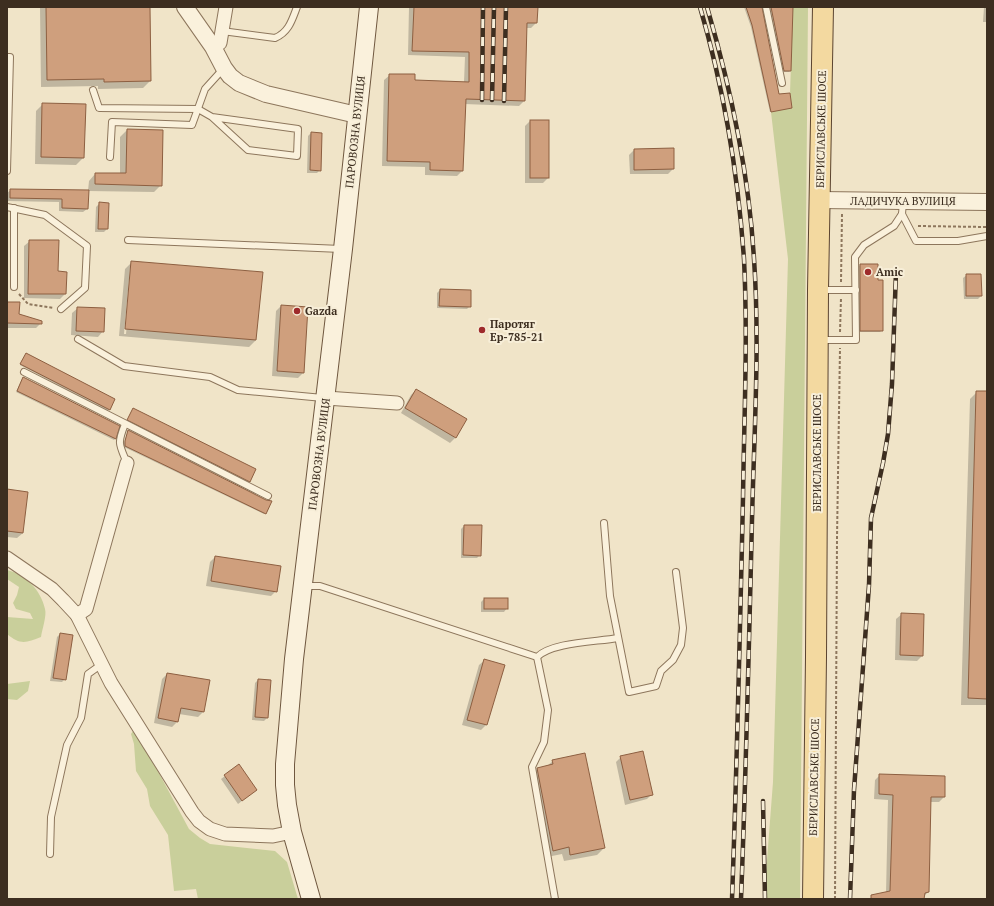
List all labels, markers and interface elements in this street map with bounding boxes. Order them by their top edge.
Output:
street label: БЕРИСЛАВСЬКЕ ШОСЕ [813,70,829,188]
street label: ПАРОВОЗНА ВУЛИЦЯ [342,75,368,189]
street label: ЛАДИЧУКА ВУЛИЦЯ [849,194,956,208]
place label: Amic [876,265,904,279]
marker: Amic [863,267,873,277]
place label: Gazda [305,304,337,318]
marker: Gazda [292,306,302,316]
place label: Паротяг Ер-785-21 [490,317,544,344]
marker: Паротяг Ер-785-21 [477,325,487,335]
street label: БЕРИСЛАВСЬКЕ ШОСЕ [810,394,824,512]
street label: ПАРОВОЗНА ВУЛИЦЯ [305,397,333,511]
street label: БЕРИСЛАВСЬКЕ ШОСЕ [806,718,822,836]

